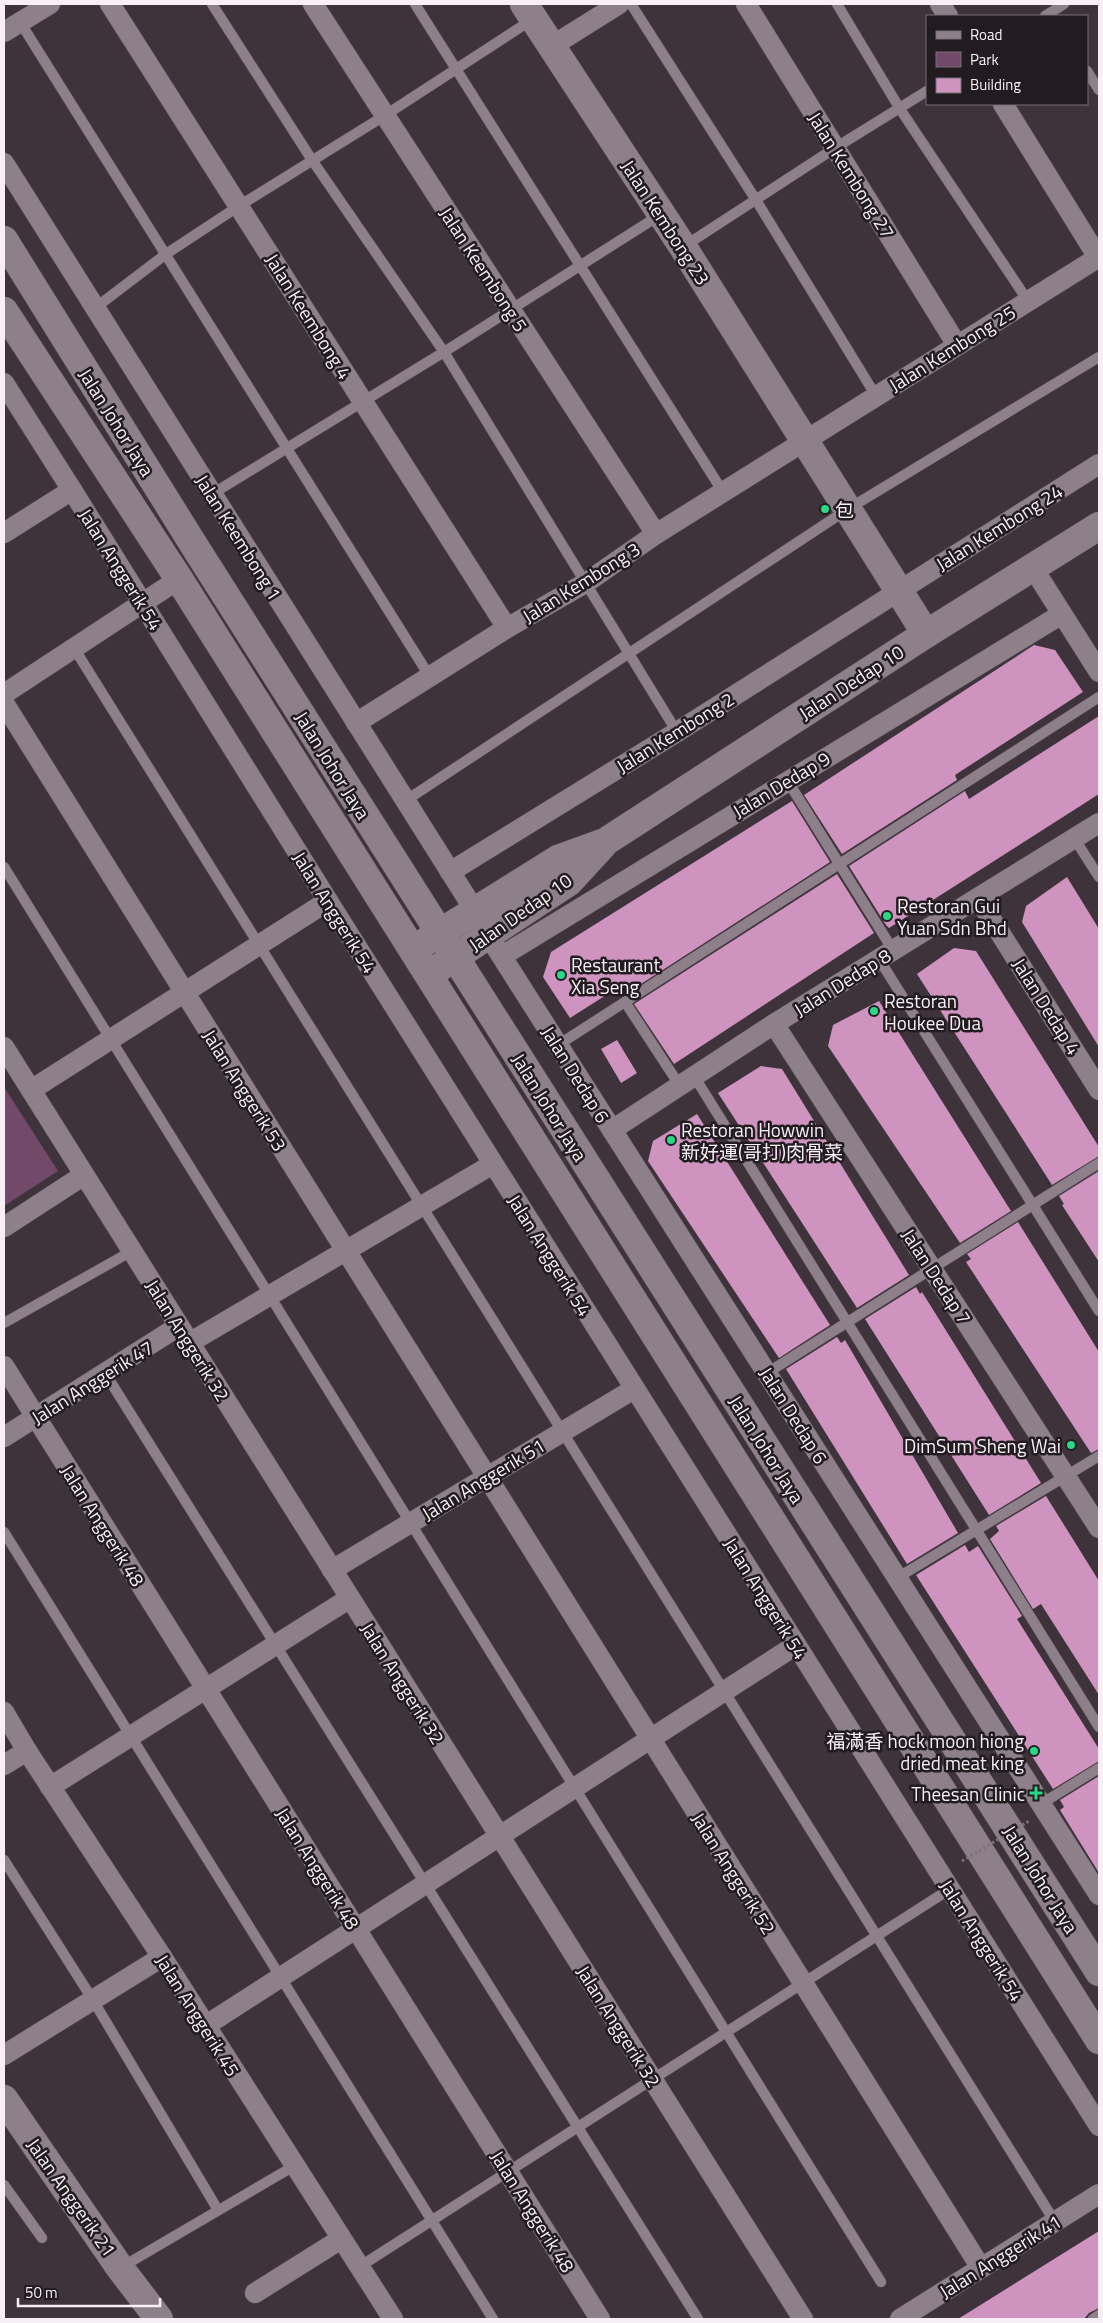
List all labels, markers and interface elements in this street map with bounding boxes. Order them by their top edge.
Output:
legend [926,15,1088,105]
text: Road [970,23,1002,46]
text: Park [970,48,999,71]
text: Building [970,73,1021,96]
street label: Jalan Kembong 27 [801,106,903,244]
street label: Jalan Kembong 23 [614,153,718,291]
street label: Jalan Keembong 5 [433,201,535,337]
street label: Jalan Keembong 4 [259,247,359,385]
street label: Jalan Kembong 25 [883,297,1021,399]
street label: Jalan Johor Jaya [72,362,162,482]
street label: Jalan Keembong 1 [189,468,289,606]
street label: Jalan Kembong 24 [930,476,1068,578]
place label: 包 [835,495,854,524]
street label: Jalan Anggerik 54 [72,502,170,636]
marker: 包 [819,503,831,515]
street label: Jalan Kembong 3 [516,534,646,630]
street label: Jalan Dedap 10 [793,637,909,727]
street label: Jalan Kembong 2 [610,684,740,780]
street label: Jalan Johor Jaya [288,705,378,825]
street label: Jalan Dedap 9 [727,743,835,825]
street label: Jalan Anggerik 54 [286,845,384,979]
street label: Jalan Dedap 10 [462,866,578,958]
place label: Restoran Gui Yuan Sdn Bhd [897,891,1007,942]
marker: Restoran Gui Yuan Sdn Bhd [881,910,893,922]
street label: Jalan Dedap 8 [788,940,896,1023]
place label: Restaurant Xia Seng [571,950,660,1001]
street label: Jalan Dedap 4 [1006,952,1088,1060]
marker: Restaurant Xia Seng [555,969,567,981]
place label: Restoran Houkee Dua [884,986,981,1037]
marker: Restoran Houkee Dua [868,1005,880,1017]
street label: Jalan Dedap 6 [535,1020,617,1128]
street label: Jalan Anggerik 53 [196,1023,294,1157]
street label: Jalan Johor Jaya [505,1047,595,1167]
place label: Restoran Howwin 新好運(哥打)肉骨菜 [681,1115,843,1166]
marker: Restoran Howwin 新好運(哥打)肉骨菜 [665,1134,677,1146]
street label: Jalan Anggerik 54 [501,1188,599,1322]
street label: Jalan Dedap 7 [895,1222,979,1330]
street label: Jalan Anggerik 32 [139,1273,237,1407]
street label: Jalan Anggerik 47 [25,1333,159,1431]
street label: Jalan Dedap 6 [753,1361,835,1469]
street label: Jalan Johor Jaya [722,1389,812,1509]
street label: Jalan Anggerik 51 [416,1431,550,1527]
place label: DimSum Sheng Wai [904,1431,1061,1460]
marker: DimSum Sheng Wai [1065,1439,1077,1451]
street label: Jalan Anggerik 48 [54,1458,152,1592]
street label: Jalan Anggerik 54 [717,1531,815,1665]
street label: Jalan Anggerik 32 [354,1616,452,1750]
place label: 福滿香 hock moon hiong dried meat king [826,1726,1024,1777]
marker: 福滿香 hock moon hiong dried meat king [1028,1745,1040,1757]
place label: Theesan Clinic [911,1779,1025,1808]
marker: Theesan Clinic [1029,1786,1043,1800]
street label: Jalan Anggerik 48 [269,1801,367,1935]
street label: Jalan Anggerik 52 [685,1806,783,1940]
street label: Jalan Johor Jaya [996,1819,1086,1939]
street label: Jalan Anggerik 54 [933,1873,1031,2007]
street label: Jalan Anggerik 45 [149,1948,247,2082]
street label: Jalan Anggerik 32 [570,1959,668,2093]
street label: Jalan Anggerik 21 [20,2132,124,2262]
street label: Jalan Anggerik 48 [484,2144,582,2278]
street label: Jalan Anggerik 41 [933,2207,1067,2305]
scale bar [18,2276,160,2308]
text: 50 m [25,2281,58,2304]

